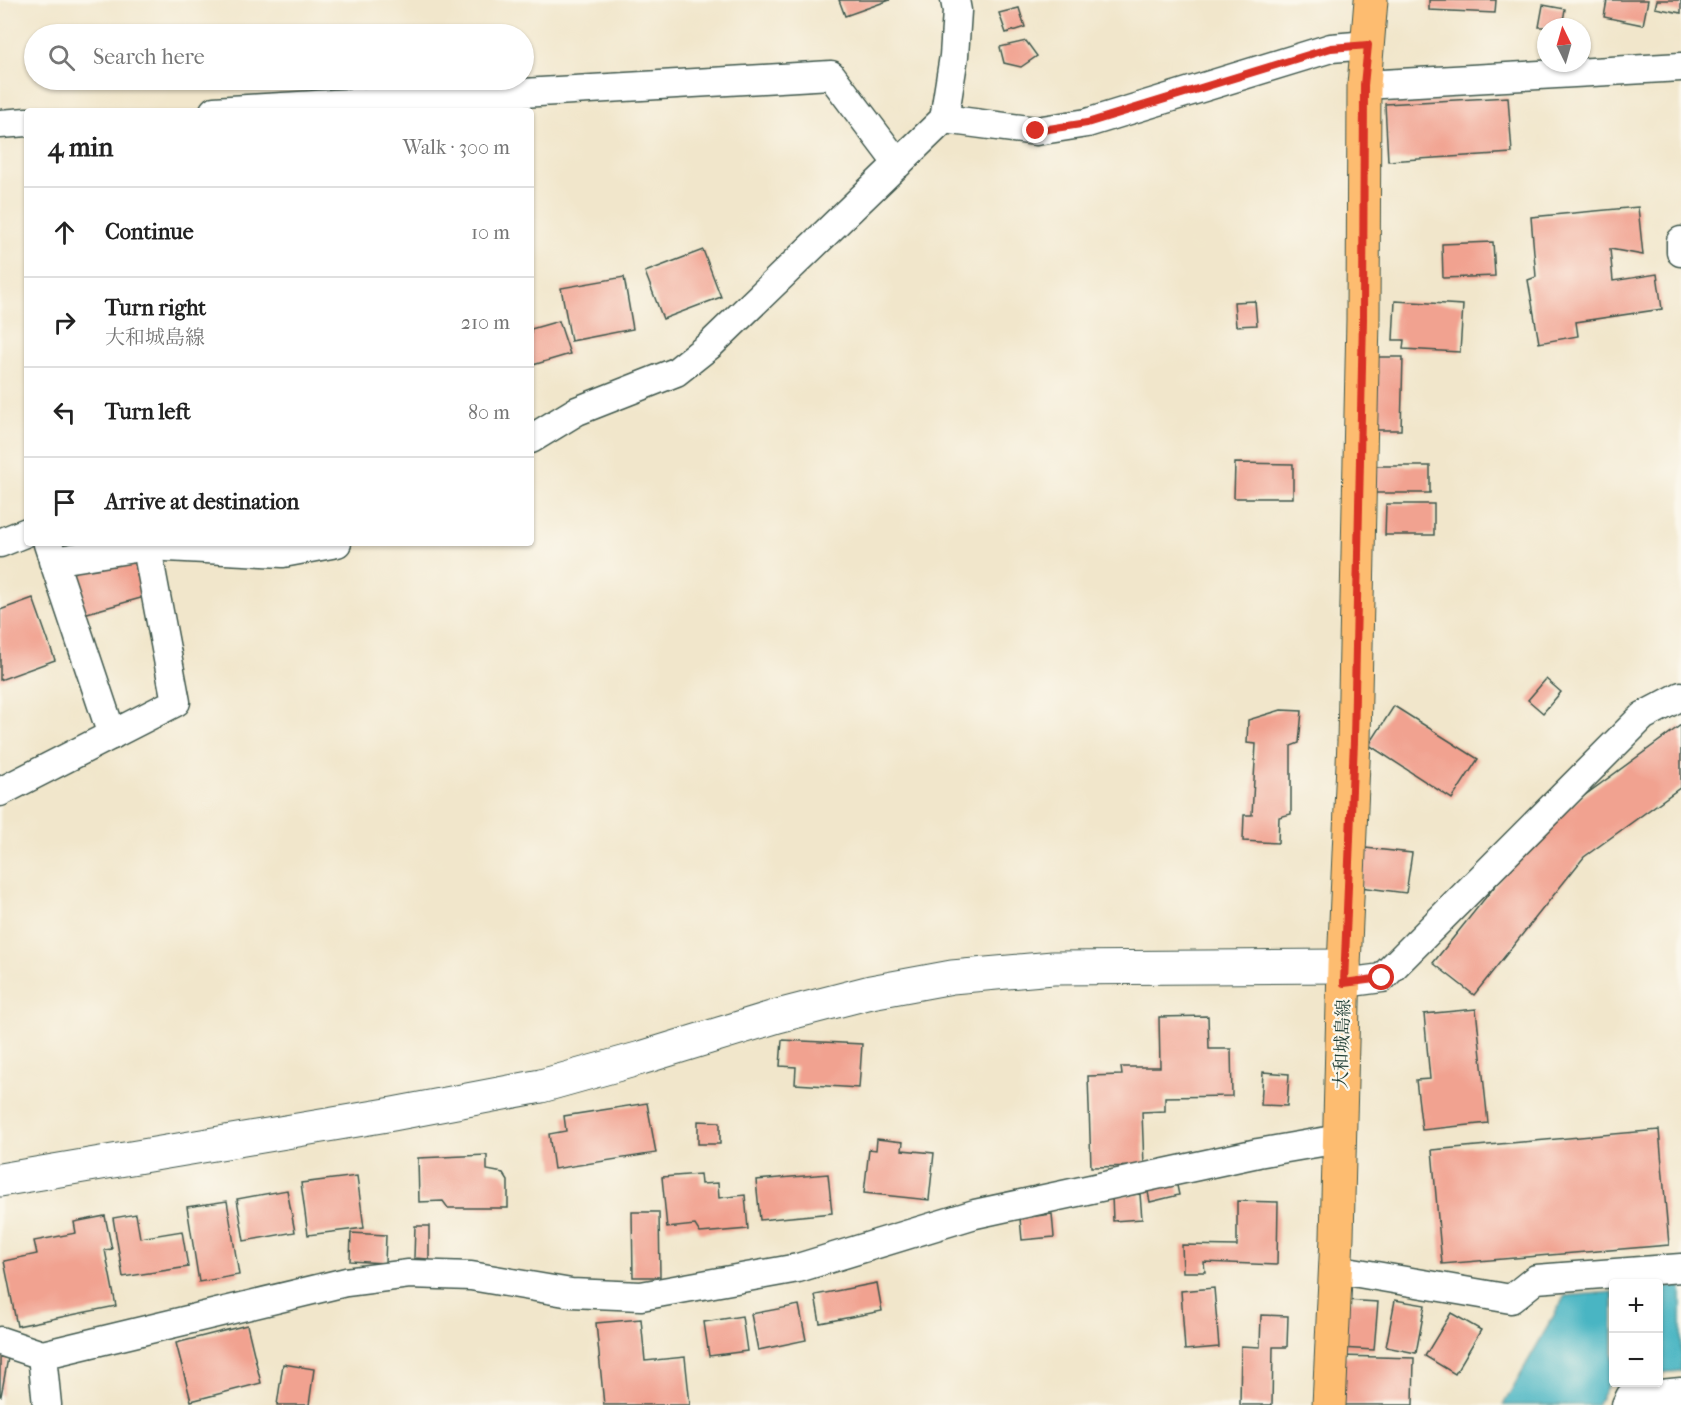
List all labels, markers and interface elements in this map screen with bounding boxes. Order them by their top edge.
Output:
north arrow [1537,18,1591,72]
search box [24,24,534,90]
icon: search [45,41,78,74]
text: Search here [93,44,205,70]
route end [1022,117,1048,143]
text: 4 min [48,132,113,163]
text: Walk · 300 m [403,136,510,159]
icon: ahead [48,216,81,249]
text: Continue [105,219,194,245]
text: 10 m [471,221,510,244]
text: Turn right [105,295,206,321]
icon: right [48,306,81,339]
text: 210 m [461,311,510,334]
text: 大和城島線 [105,326,205,349]
icon: left [48,396,81,429]
text: Turn left [105,399,191,425]
text: 80 m [468,401,510,424]
icon: arrive [48,486,81,519]
text: Arrive at destination [105,489,299,515]
route start [1368,964,1394,990]
street label: 大和城島線 [1330,999,1355,1089]
map controls [1609,1279,1663,1387]
button: + [1609,1279,1663,1333]
button: − [1609,1333,1663,1387]

